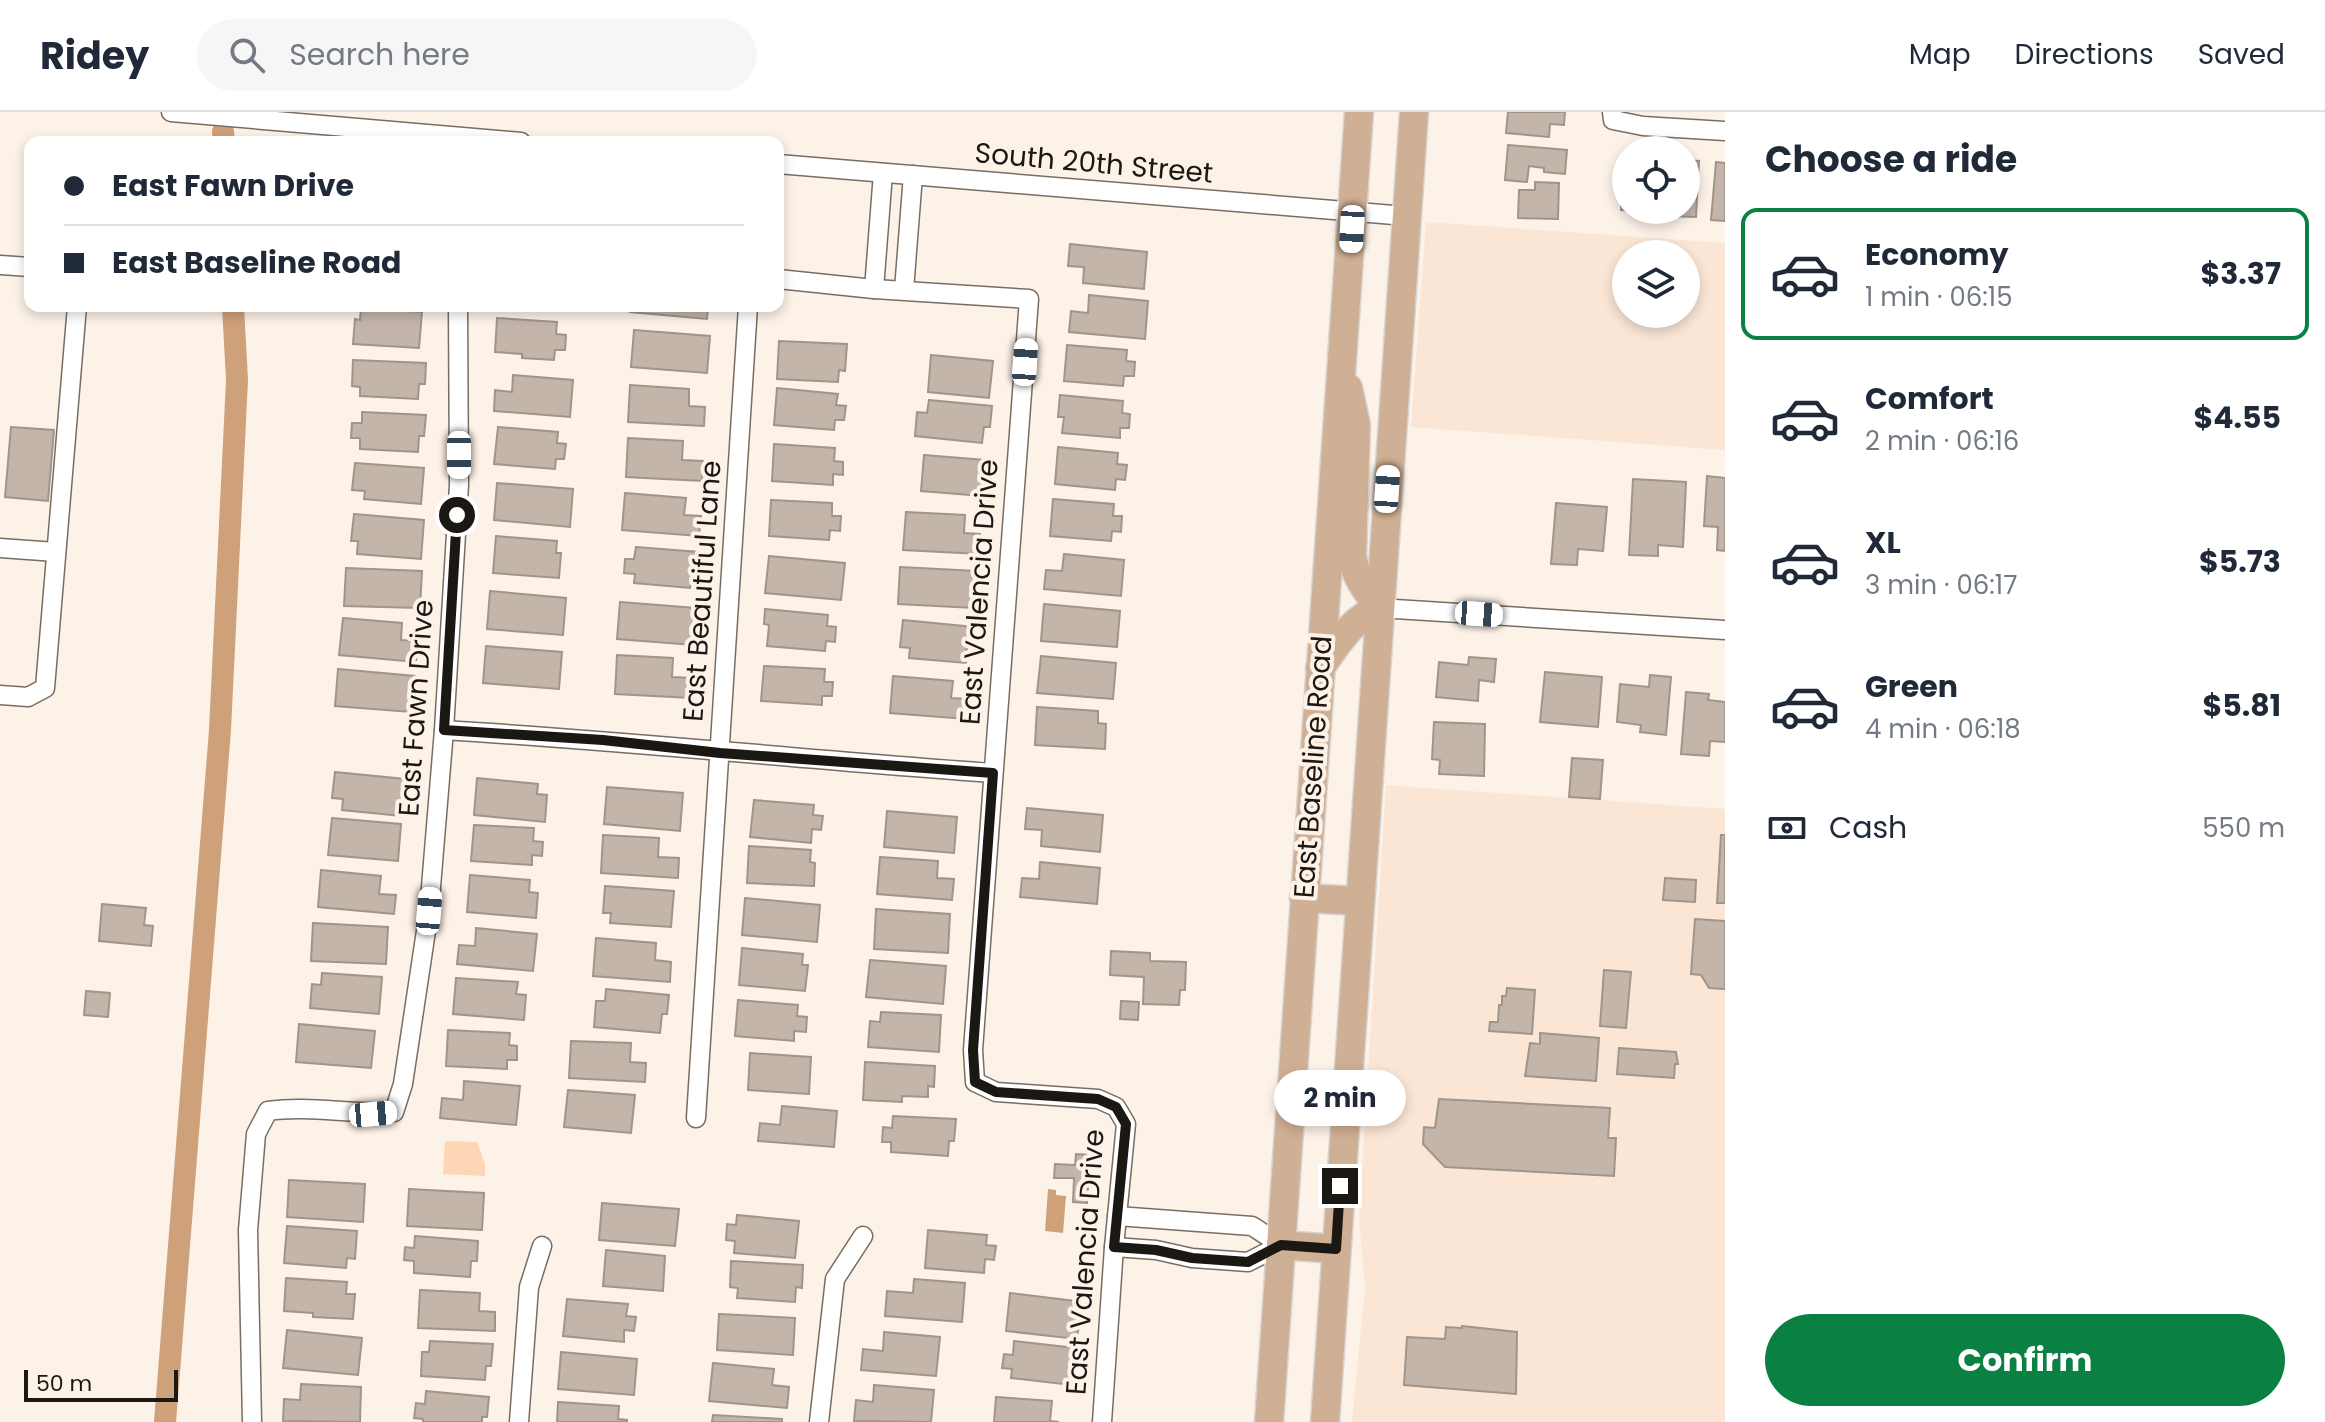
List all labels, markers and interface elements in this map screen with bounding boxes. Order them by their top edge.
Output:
search box [197,19,757,91]
text: Ridey [40,29,149,82]
icon: search [225,33,269,77]
text: Search here [289,33,470,76]
text: Map [1909,35,1971,74]
text: Directions [2015,35,2154,74]
text: Saved [2198,35,2285,74]
street label: South 20th Street [973,133,1215,193]
text: Choose a ride [1765,134,2017,185]
map controls [1612,136,1700,328]
button: locate [1612,136,1700,224]
text: East Fawn Drive [112,164,354,207]
car [1339,204,1365,254]
text: Economy [1865,233,2009,276]
icon: car [1769,238,1841,310]
button: layers [1612,240,1700,328]
text: East Baseline Road [112,241,401,284]
text: $3.37 [2200,252,2281,295]
text: 1 min · 06:15 [1865,279,2013,315]
car [1011,337,1039,387]
text: Comfort [1865,377,1994,420]
icon: car [1769,382,1841,454]
text: $4.55 [2193,396,2281,439]
text: 2 min · 06:16 [1865,423,2019,459]
car [447,431,471,479]
street label: East Valencia Drive [950,458,1008,726]
street label: East Beautiful Lane [673,459,731,723]
car [1373,464,1401,514]
route start [439,497,475,533]
text: XL [1865,521,1901,564]
icon: car [1769,526,1841,598]
text: $5.73 [2199,540,2281,583]
text: 3 min · 06:17 [1865,567,2017,603]
street label: East Fawn Drive [389,598,443,818]
car [1454,600,1504,628]
street label: East Baseline Road [1284,634,1342,900]
text: Green [1865,665,1958,708]
icon: car [1769,670,1841,742]
text: $5.81 [2203,684,2281,727]
text: 4 min · 06:18 [1865,711,2021,747]
icon: cash [1765,806,1809,850]
text: Cash [1829,806,1907,849]
text: 550 m [2202,810,2285,846]
car [415,886,443,936]
callout: 2 min [1274,1070,1406,1126]
text: 2 min [1303,1080,1377,1116]
car [348,1100,398,1128]
street label: East Valencia Drive [1056,1128,1114,1396]
route end [1322,1168,1358,1204]
button: Confirm [1765,1314,2285,1406]
scale bar [24,1366,178,1402]
text: 50 m [36,1368,92,1399]

